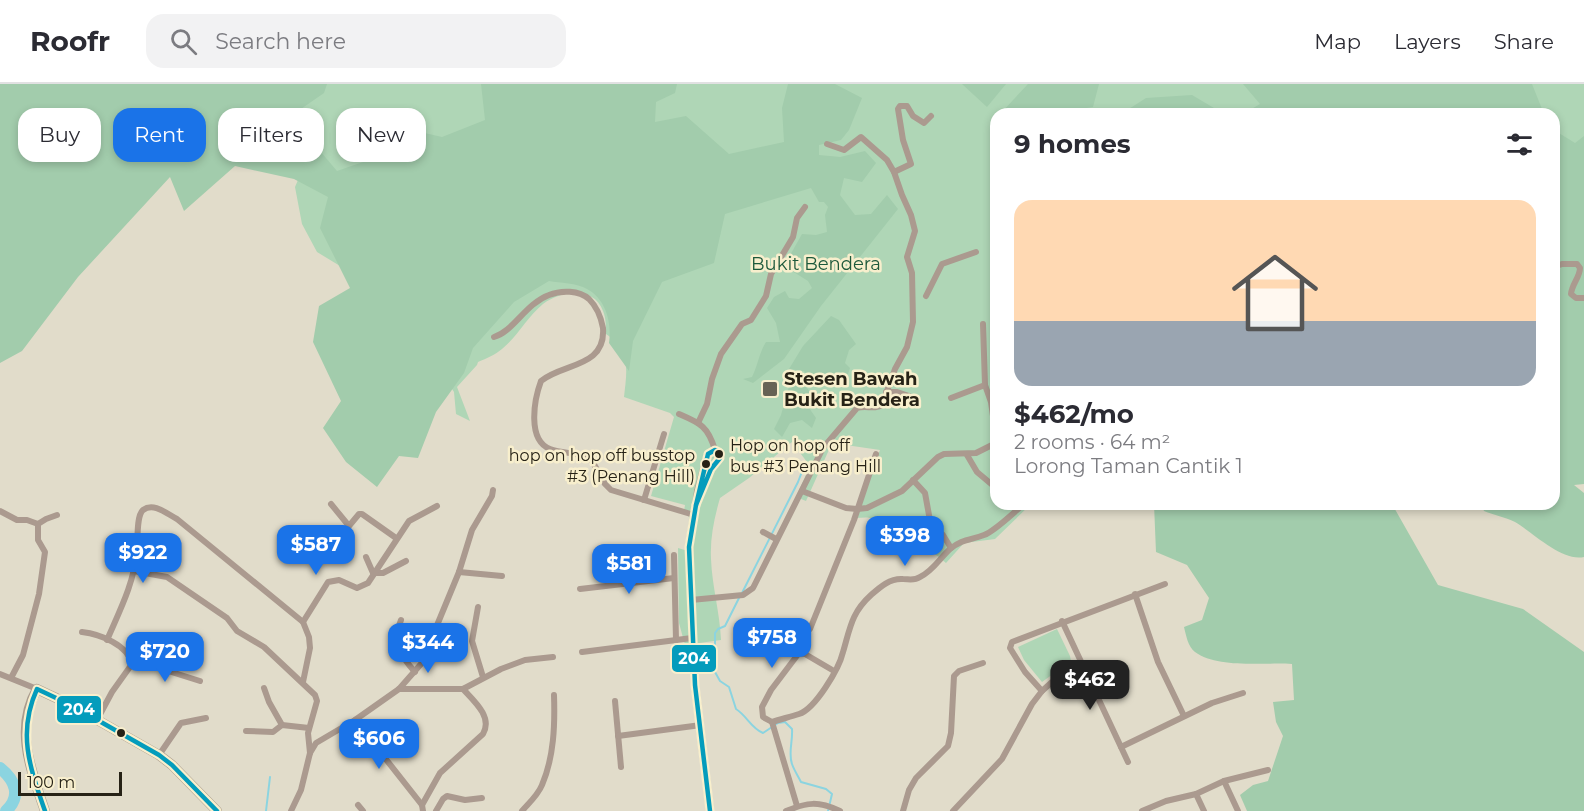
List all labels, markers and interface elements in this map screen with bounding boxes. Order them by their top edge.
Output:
search box [146,14,566,68]
text: Roofr [30,24,110,58]
icon: search [167,25,200,58]
text: Search here [215,28,346,55]
text: Map [1314,29,1361,54]
text: Layers [1394,29,1461,54]
text: Share [1494,29,1554,54]
chip: Buy [18,108,101,162]
chip: Rent [113,108,206,162]
chip: Filters [218,108,324,162]
chip: New [336,108,426,162]
text: 9 homes [1014,128,1131,160]
icon: filters [1503,128,1536,161]
icon: home [1221,239,1329,347]
park label: Bukit Bendera [751,253,881,275]
place label: Stesen Bawah Bukit Bendera [784,368,920,411]
marker: Stesen Bawah Bukit Bendera [761,380,779,398]
text: $462/mo [1014,398,1134,430]
text: 2 rooms · 64 m² [1014,430,1170,454]
place label: Hop on hop off bus #3 Penang Hill [730,436,881,476]
place label: hop on hop off busstop #3 (Penang Hill) [509,446,695,486]
marker: Hop on hop off bus #3 Penang Hill [713,448,725,460]
text: Lorong Taman Cantik 1 [1014,454,1243,478]
marker: hop on hop off busstop #3 (Penang Hill) [700,458,712,470]
pin: $398 [869,516,941,567]
text: $398 [880,523,930,547]
pin: $587 [280,525,352,576]
text: $587 [291,532,341,556]
pin: $922 [107,533,179,584]
text: $922 [119,540,167,564]
pin: $581 [593,544,665,595]
text: $581 [606,551,652,575]
pin: $758 [736,618,808,669]
pin: $344 [392,623,464,674]
text: $758 [747,625,797,649]
text: $344 [402,630,454,654]
pin: $720 [129,632,201,683]
text: $720 [140,639,190,663]
line badge: 204 [671,644,717,673]
text: 204 [678,649,710,668]
pin: $462 [1054,660,1126,711]
text: $462 [1064,667,1116,691]
line badge: 204 [56,695,102,724]
text: 204 [63,700,95,719]
pin: $606 [343,719,415,770]
text: $606 [353,726,405,750]
unlabelled marker [115,727,127,739]
scale bar [18,769,122,796]
text: 100 m [27,773,75,792]

